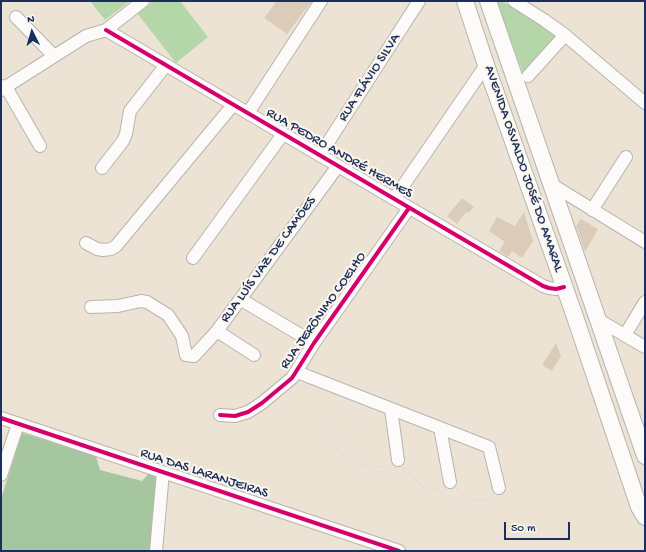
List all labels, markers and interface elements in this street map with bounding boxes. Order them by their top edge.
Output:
north arrow [12,12,52,52]
text: N [27,14,35,26]
street label: RUA FLÁVIO SILVA [335,31,405,125]
street label: AVENIDA OSVALDO JOSÉ DO AMARAL [480,64,566,274]
street label: RUA PEDRO ANDRÉ HERMES [263,105,415,203]
street label: RUA LUÍS VAZ DE CAMÕES [217,194,321,326]
street label: RUA JERÔNIMO COELHO [277,249,371,373]
street label: RUA DAS LARANJEIRAS [138,445,270,503]
scale bar [506,514,572,540]
text: 50 m [511,522,536,536]

